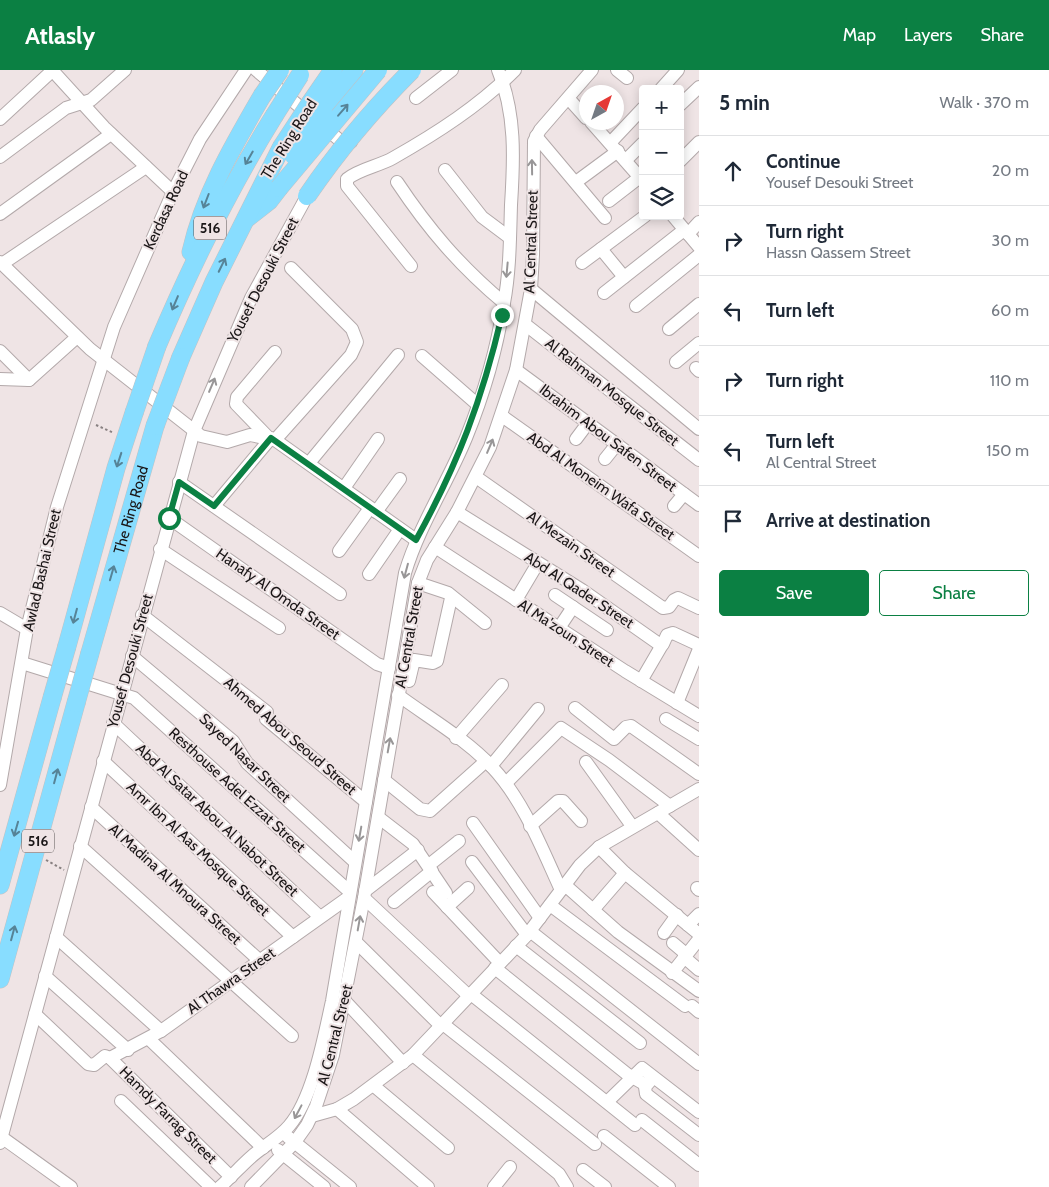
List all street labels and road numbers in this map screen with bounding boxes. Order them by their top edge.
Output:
street label: The Ring Road [257,96,321,182]
street label: Kerdasa Road [140,168,192,252]
street label: Al Central Street [520,190,542,294]
street label: Yousef Desouki Street [223,214,302,347]
road number: 516 [194,216,226,240]
street label: Al Rahman Mosque Street [542,334,682,450]
street label: Ibrahim Abou Safen Street [536,380,680,496]
street label: Abd Al Moneim Wafa Street [524,428,678,544]
street label: The Ring Road [110,464,152,556]
street label: Awlad Bashai Street [19,507,65,633]
street label: Al Mezain Street [523,507,619,581]
street label: Hanafy Al Omda Street [213,544,343,644]
street label: Abd Al Qader Street [521,548,637,632]
street label: Al Central Street [391,585,427,689]
street label: Yousef Desouki Street [103,592,157,731]
street label: Al Ma'zoun Street [515,595,617,671]
street label: Ahmed Abou Seoud Street [220,674,360,798]
street label: Sayed Nasar Street [196,710,294,806]
street label: Resthouse Adel Ezzat Street [165,724,309,856]
street label: Abd Al Satar Abou Al Nabot Street [132,740,302,900]
street label: Amr Ibn Al Aas Mosque Street [123,778,273,920]
street label: Al Madina Al Mnoura Street [105,820,245,948]
road number: 516 [22,829,54,852]
street label: Al Thawra Street [183,944,279,1018]
street label: Al Central Street [314,983,356,1087]
street label: Hamdy Farrag Street [116,1063,220,1167]

